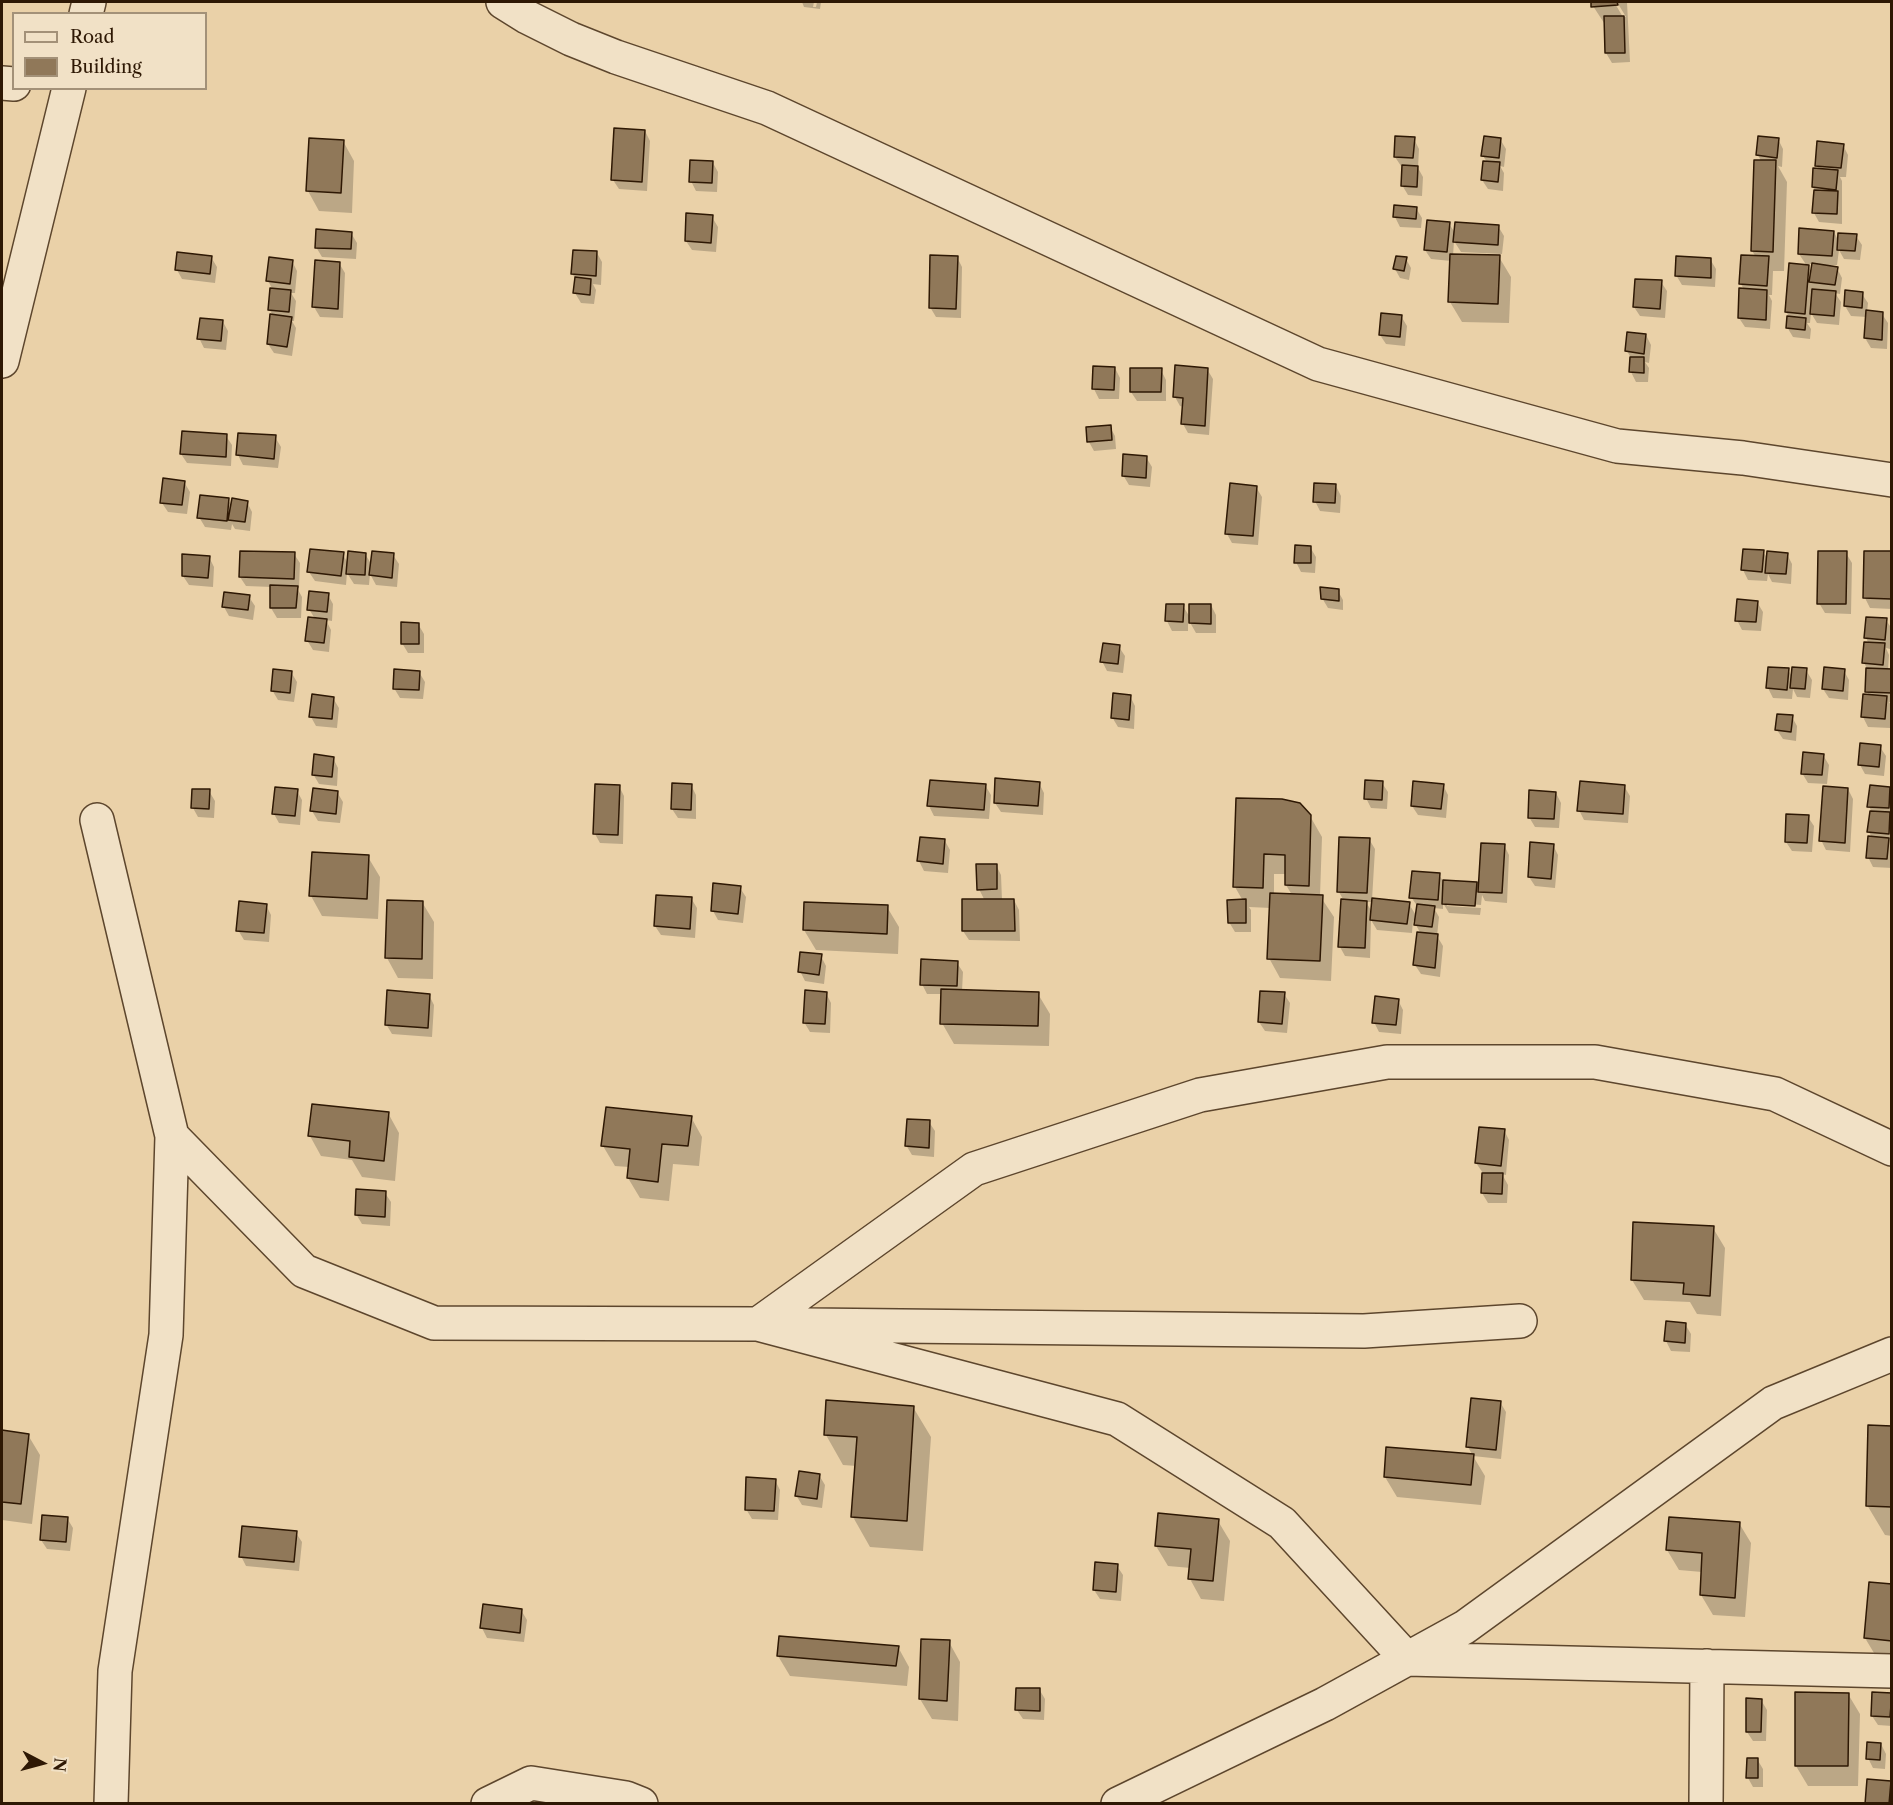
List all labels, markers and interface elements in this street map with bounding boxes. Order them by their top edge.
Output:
legend [12,12,207,90]
text: Road [70,26,115,48]
text: Building [70,56,142,78]
north arrow [12,1733,72,1793]
text: N [49,1757,71,1773]

